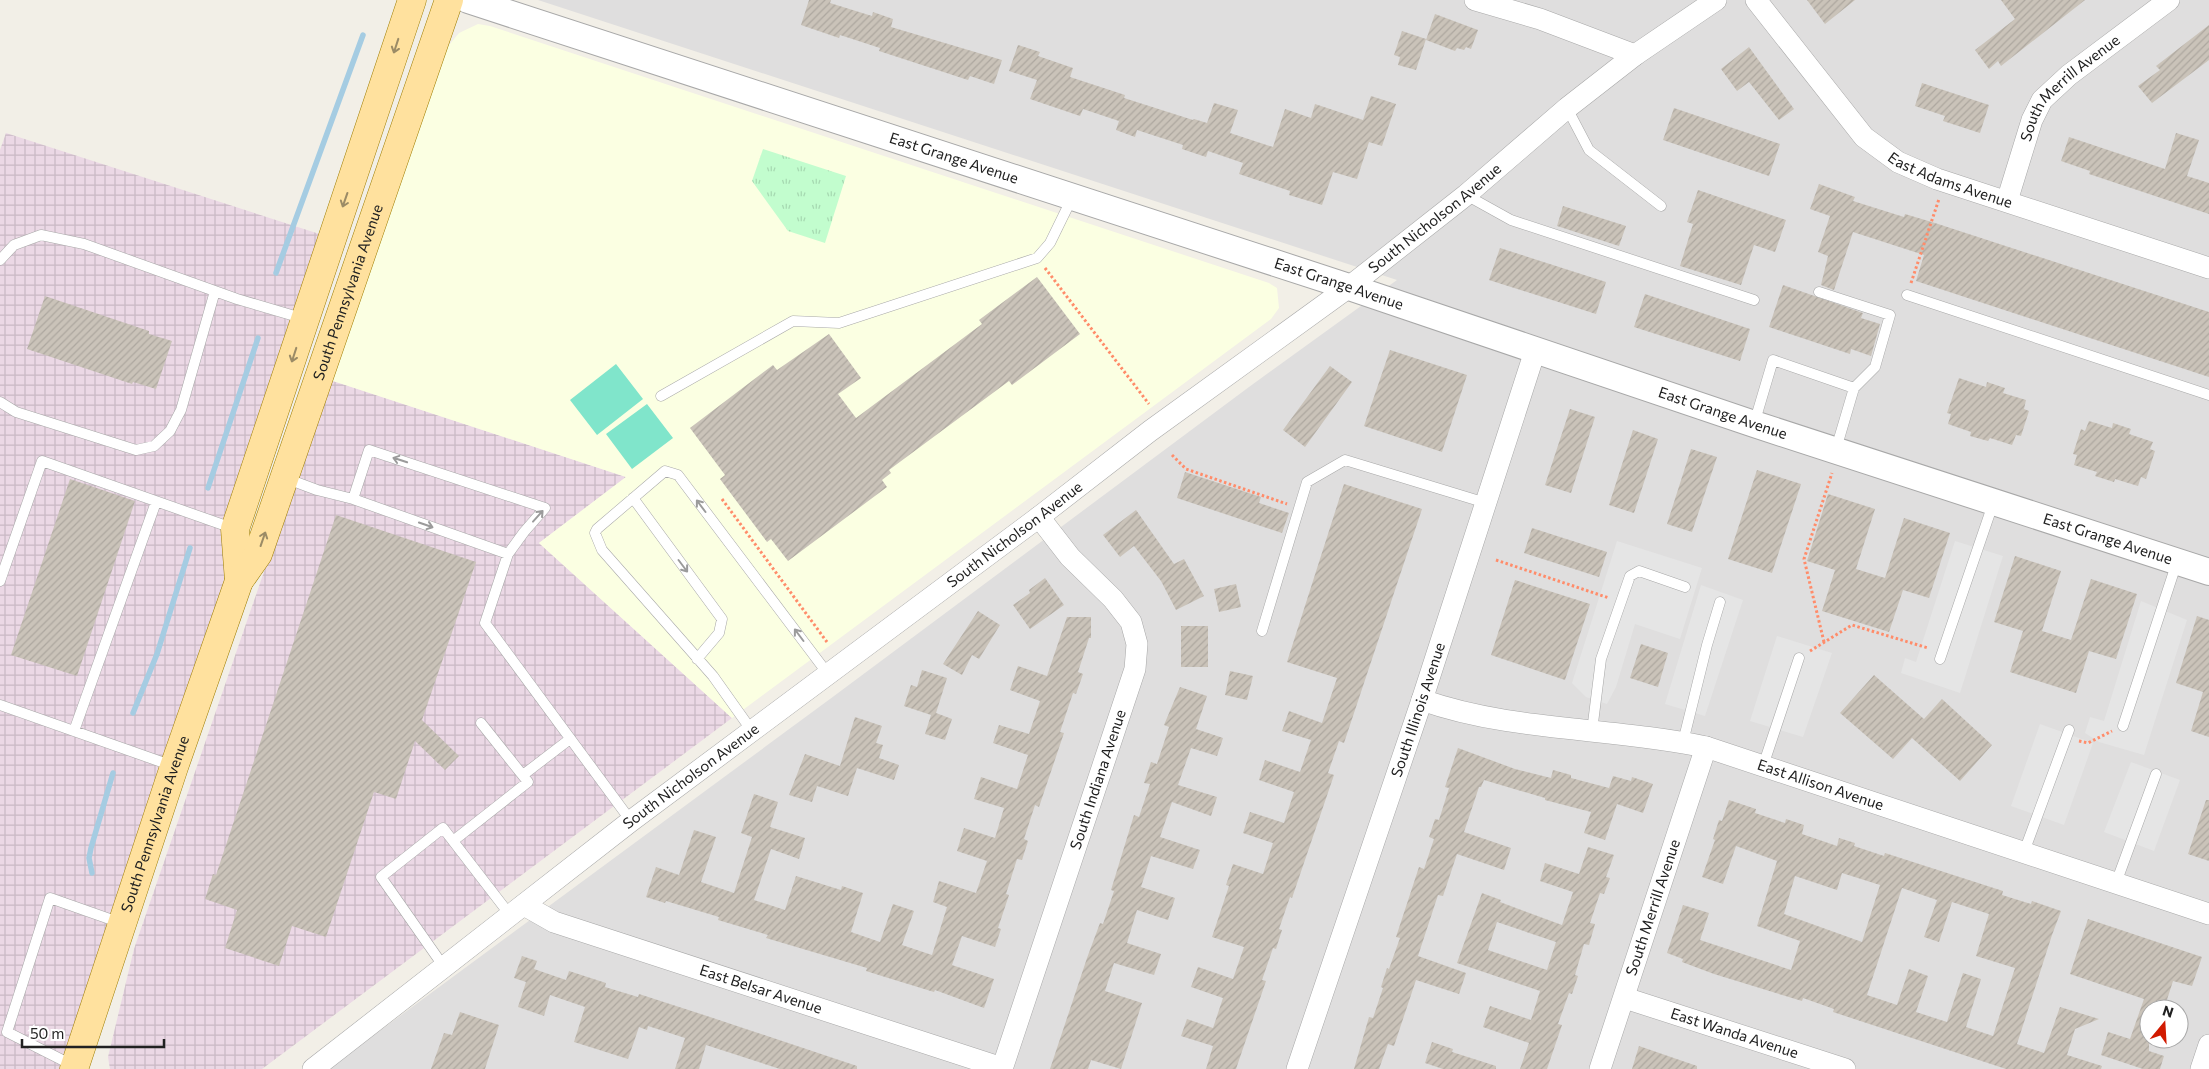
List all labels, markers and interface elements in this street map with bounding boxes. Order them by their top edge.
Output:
street label: South Merrill Avenue [2016,30,2123,143]
one-way arrow [391,38,401,54]
street label: East Grange Avenue [887,128,1021,187]
street label: East Adams Avenue [1885,148,2015,211]
street label: South Nicholson Avenue [1364,159,1504,276]
one-way arrow [340,192,349,208]
street label: South Pennsylvania Avenue [309,201,386,382]
street label: East Grange Avenue [1272,253,1406,313]
one-way arrow [288,346,298,362]
street label: East Grange Avenue [1656,382,1790,442]
one-way arrow [393,455,409,464]
street label: South Nicholson Avenue [943,477,1085,591]
one-way arrow [695,500,706,513]
one-way arrow [532,509,544,522]
street label: East Grange Avenue [2041,509,2175,568]
one-way arrow [417,521,433,530]
one-way arrow [259,532,268,547]
one-way arrow [677,558,688,572]
one-way arrow [794,628,804,642]
street label: South Illinois Avenue [1387,640,1448,779]
street label: South Indiana Avenue [1066,707,1129,852]
street label: South Nicholson Avenue [619,719,762,832]
street label: South Pennsylvania Avenue [117,733,192,914]
street label: East Allison Avenue [1755,755,1886,813]
street label: South Merrill Avenue [1621,837,1683,978]
street label: East Belsar Avenue [698,960,825,1017]
north arrow [2139,999,2189,1049]
text: N [2161,1001,2176,1021]
street label: East Wanda Avenue [1669,1003,1801,1061]
scale bar [22,1016,165,1048]
text: 50 m [30,1024,64,1042]

